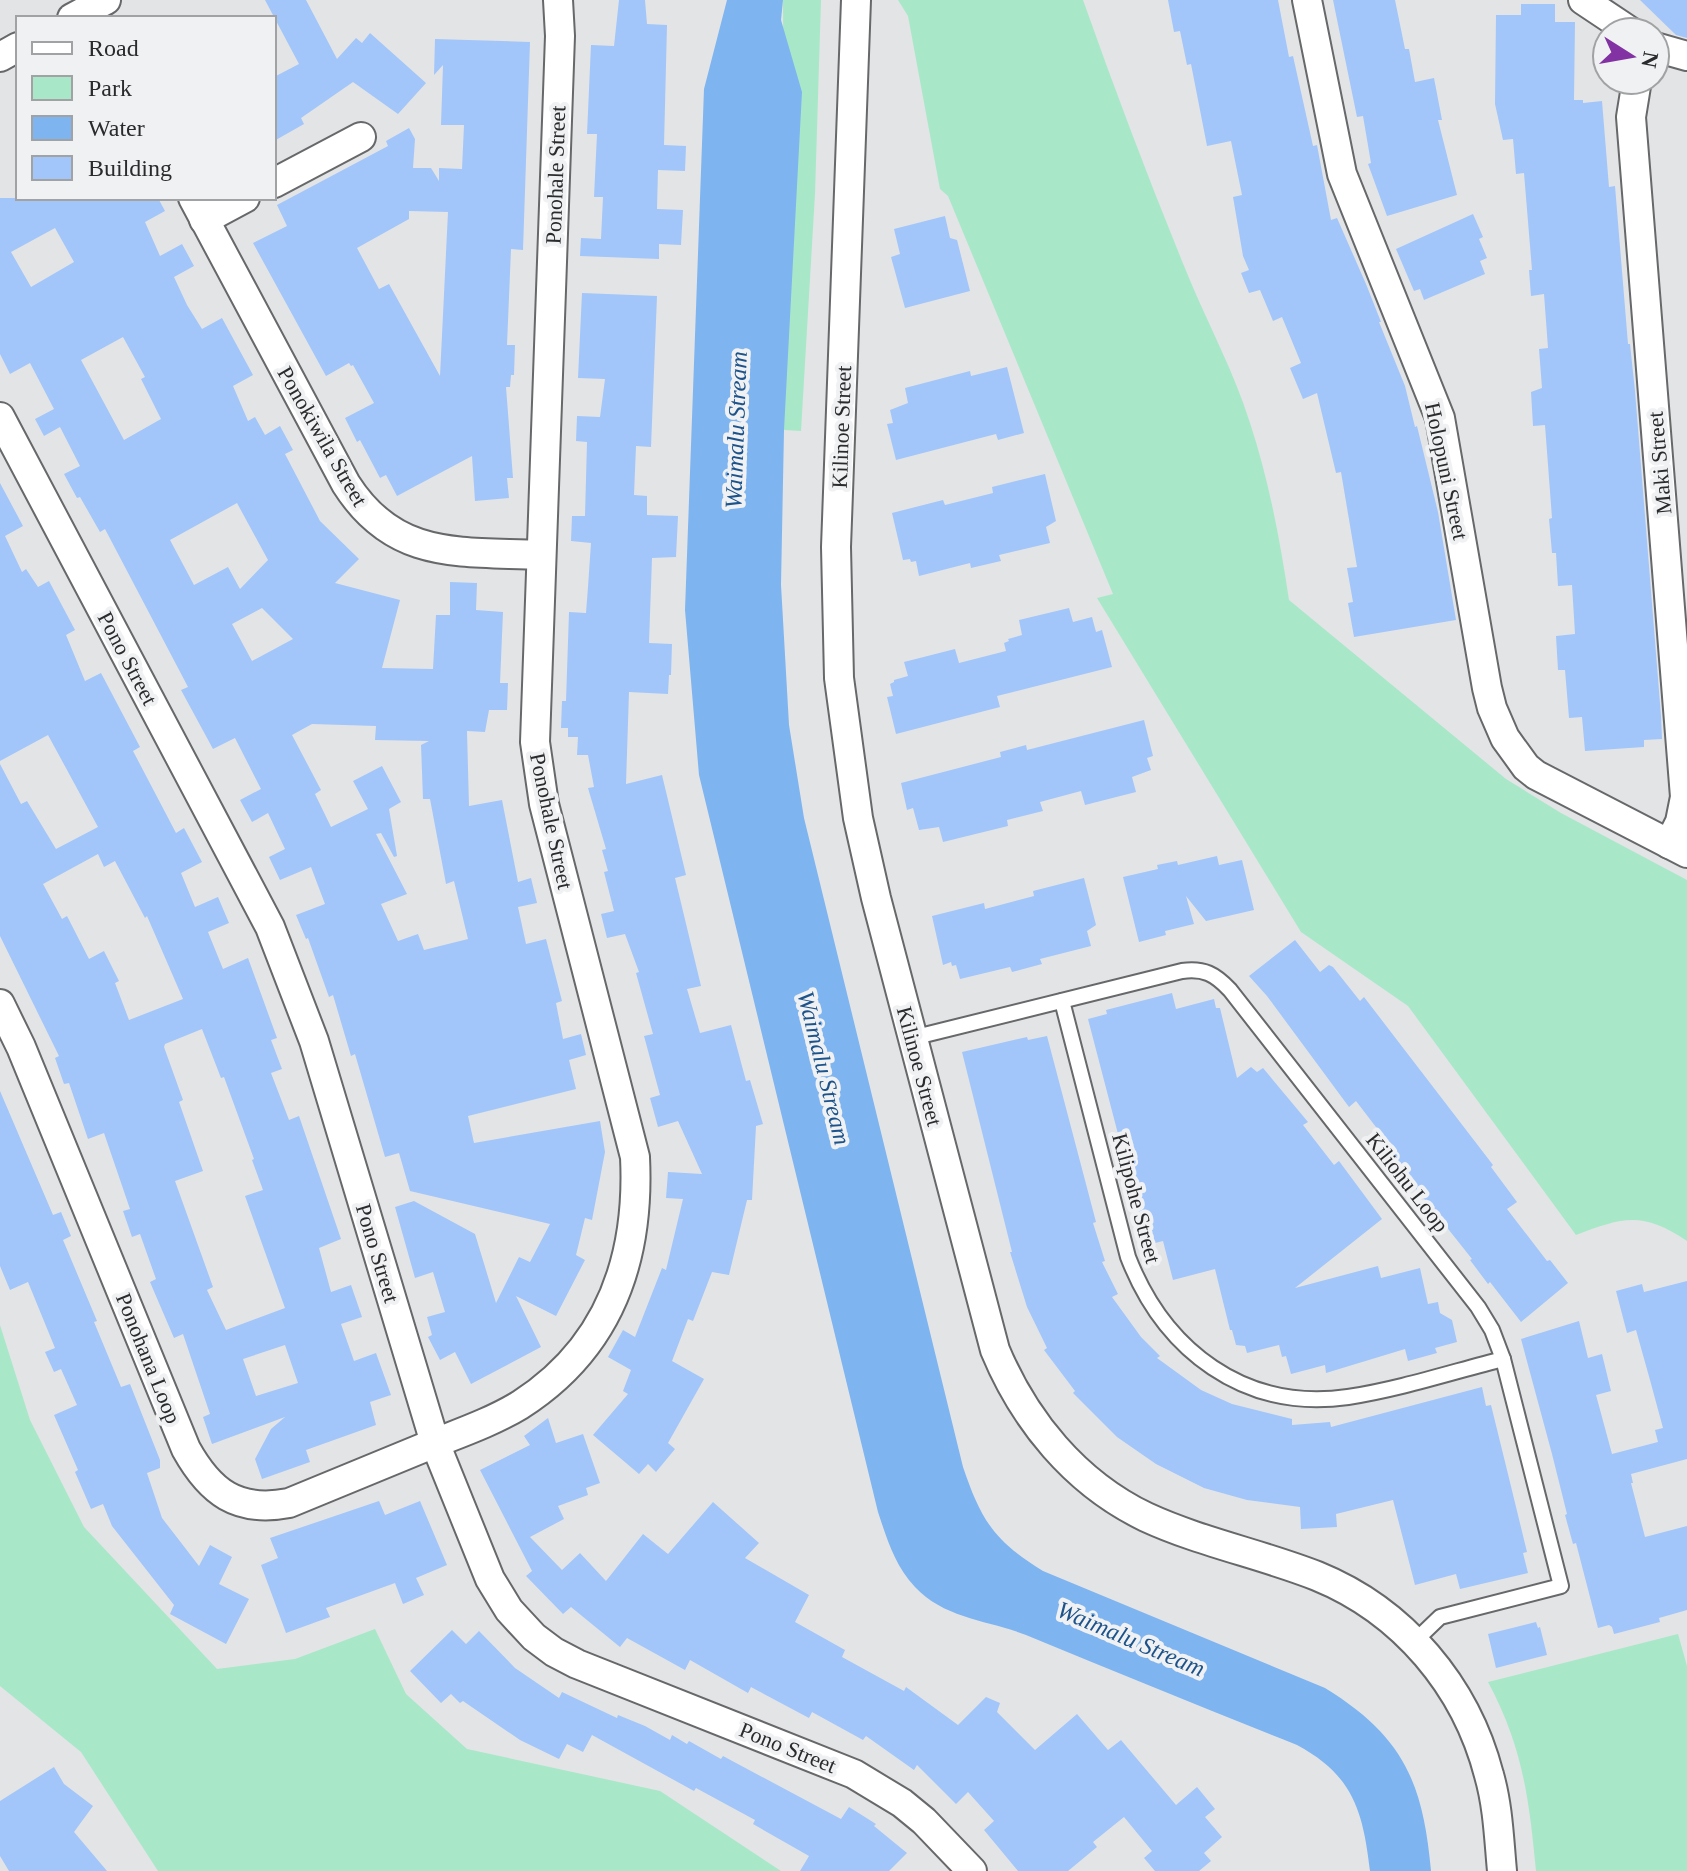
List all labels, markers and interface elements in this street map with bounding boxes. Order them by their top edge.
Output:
legend [16,16,276,200]
north arrow [1591,16,1671,96]
text: Road [88,35,139,61]
text: N [1636,50,1664,70]
text: Park [88,75,132,101]
street label: Ponohale Street [541,105,570,245]
text: Water [88,115,145,141]
text: Building [88,155,172,181]
water label: Waimalu Stream [720,351,752,509]
street label: Ponokiwila Street [272,362,373,511]
street label: Kilinoe Street [827,365,856,489]
street label: Holopuni Street [1420,400,1473,542]
street label: Maki Street [1643,410,1676,515]
street label: Pono Street [93,607,163,709]
street label: Ponohale Street [525,751,578,892]
water label: Waimalu Stream [792,988,856,1148]
street label: Kilinoe Street [892,1004,947,1129]
street label: Kiliohu Loop [1361,1128,1454,1237]
street label: Kilipohe Street [1107,1130,1166,1266]
street label: Pono Street [351,1201,404,1306]
street label: Ponohana Loop [111,1289,186,1427]
water label: Waimalu Stream [1053,1596,1209,1682]
street label: Pono Street [736,1717,840,1778]

